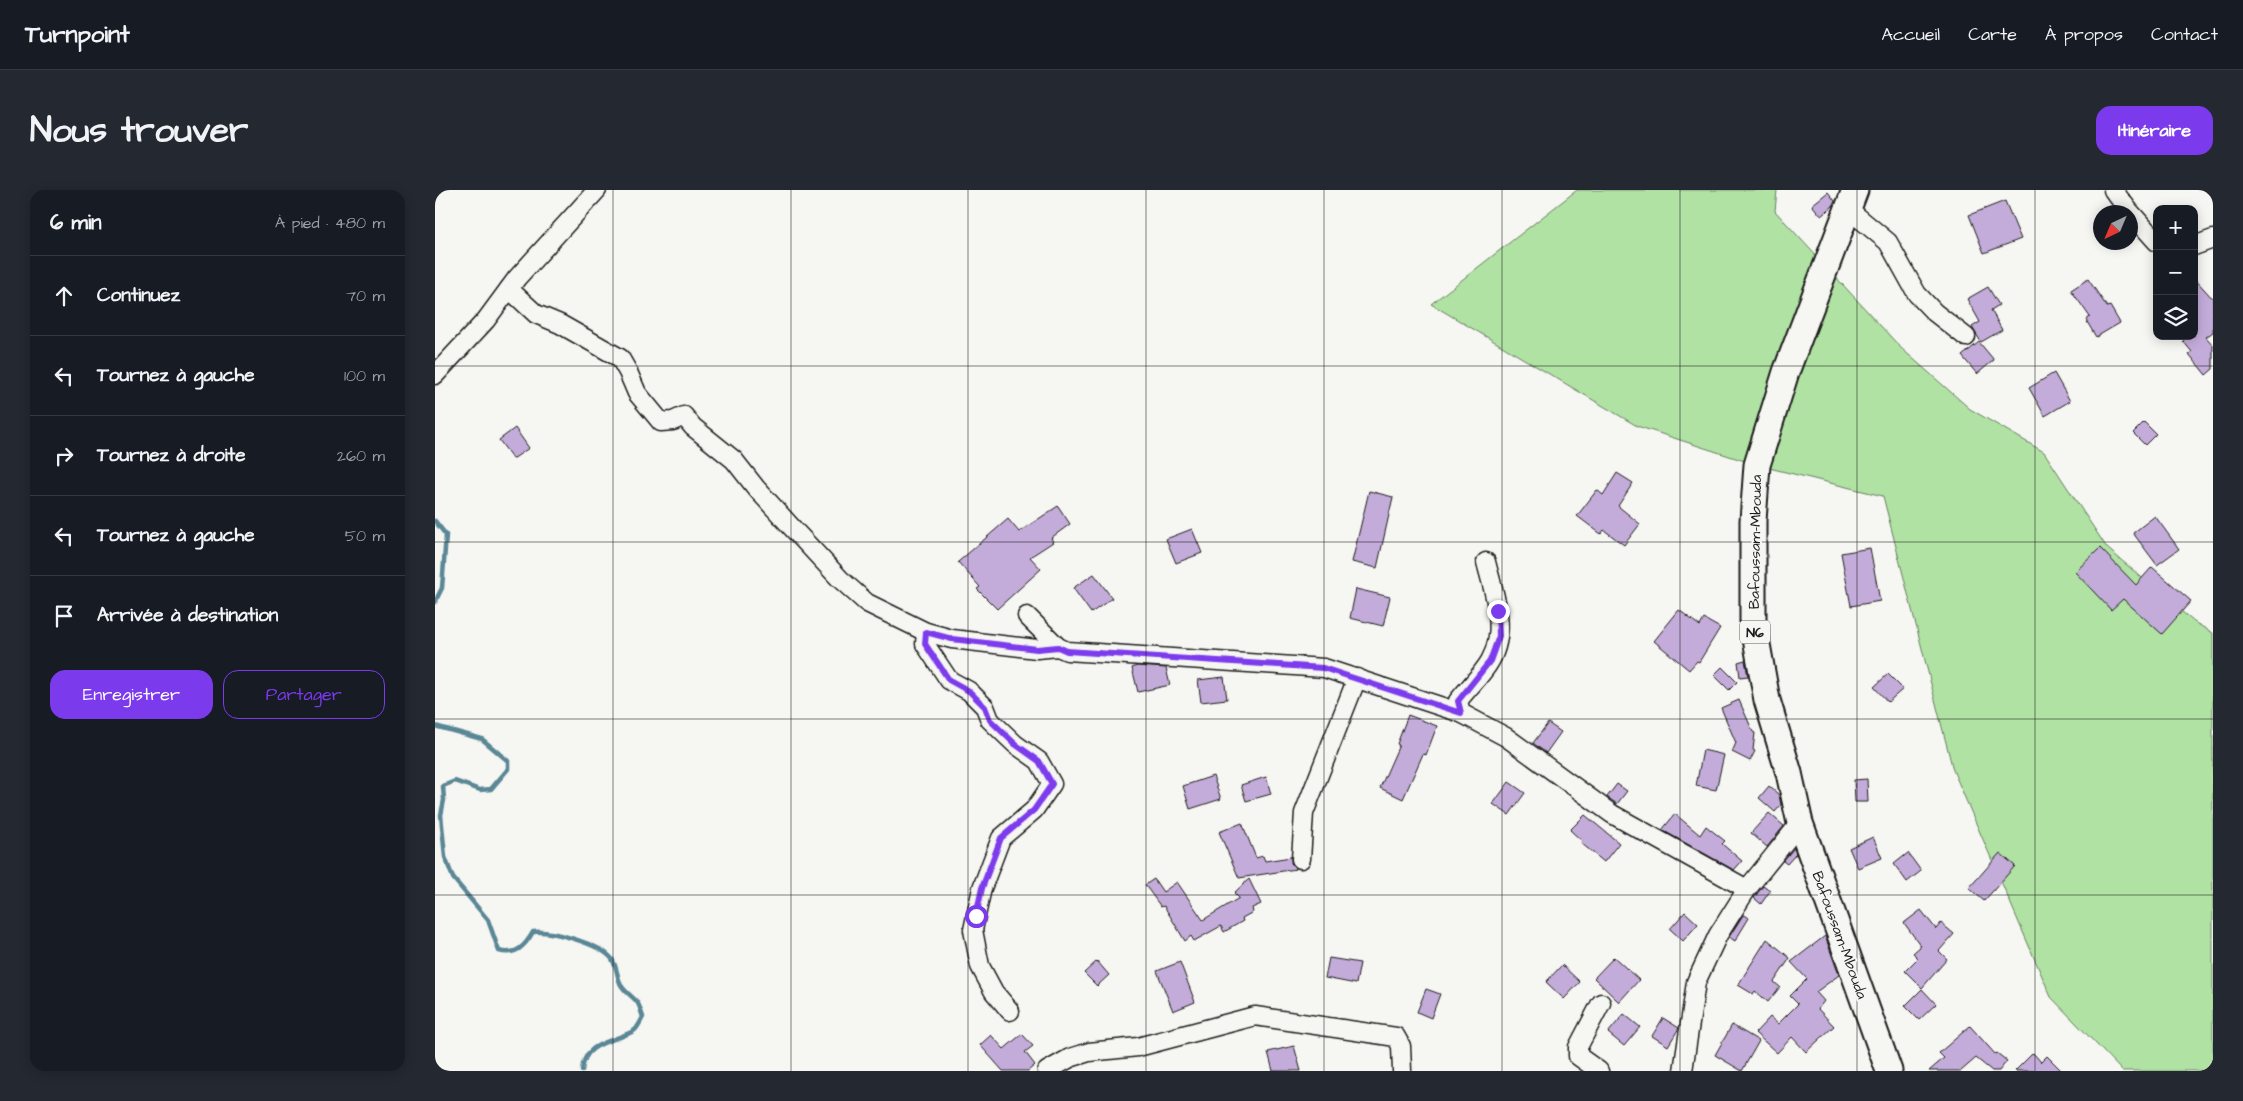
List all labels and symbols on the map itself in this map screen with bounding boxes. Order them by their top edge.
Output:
north arrow [2093,205,2138,250]
street label: Bafoussam-Mbouda [1744,474,1767,609]
route end [1487,600,1510,623]
road number: N6 [1740,621,1770,644]
street label: Bafoussam-Mbouda [1807,868,1873,1002]
route start [965,905,988,928]

